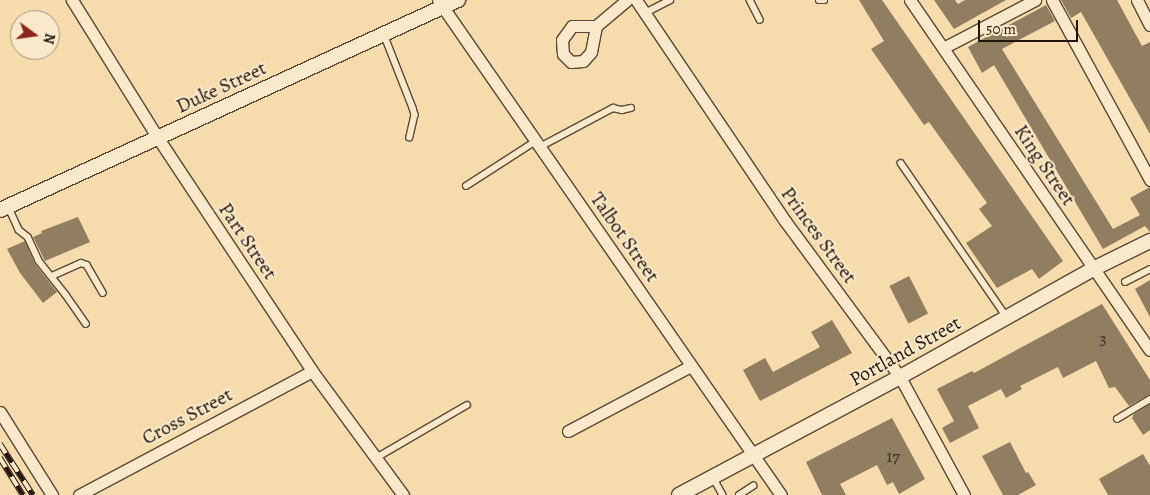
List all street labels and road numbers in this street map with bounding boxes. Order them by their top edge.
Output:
street label: Duke Street [172,56,270,118]
street label: King Street [1009,120,1081,210]
street label: Princes Street [776,182,862,288]
street label: Talbot Street [585,188,665,286]
street label: Part Street [214,198,282,284]
street label: Portland Street [845,311,965,391]
street label: Cross Street [138,382,236,450]

